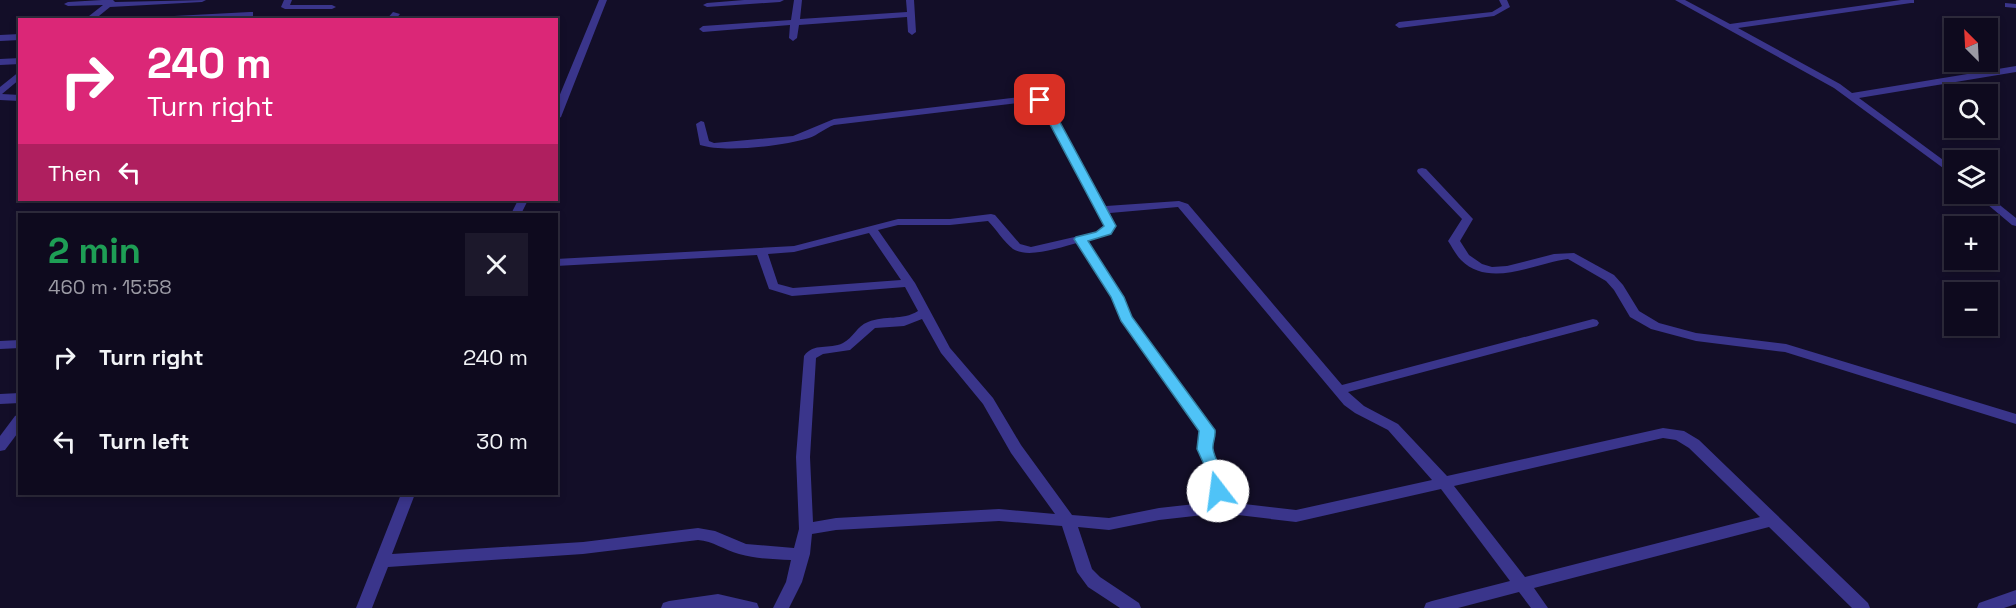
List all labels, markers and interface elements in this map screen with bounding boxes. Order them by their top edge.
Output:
north arrow [1944,18,1998,72]
map controls [1944,18,1998,336]
text: 240 m [147,37,272,90]
icon: right [48,42,126,120]
pin [1014,74,1065,125]
icon: arrive [1023,83,1056,116]
button: search [1944,84,1998,138]
text: Turn right [147,89,274,124]
button: layers [1944,150,1998,204]
icon: left [113,156,146,189]
text: Then [48,159,101,187]
button: + [1944,216,1998,270]
text: 2 min [48,228,141,274]
button: close [465,233,528,296]
text: 460 m · 15:58 [48,274,172,300]
button: − [1944,282,1998,336]
icon: right [48,341,81,374]
text: Turn right [99,343,204,371]
text: 240 m [463,343,528,371]
icon: left [48,425,81,458]
text: Turn left [99,427,189,455]
text: 30 m [476,427,528,455]
position arrow [1186,459,1250,523]

